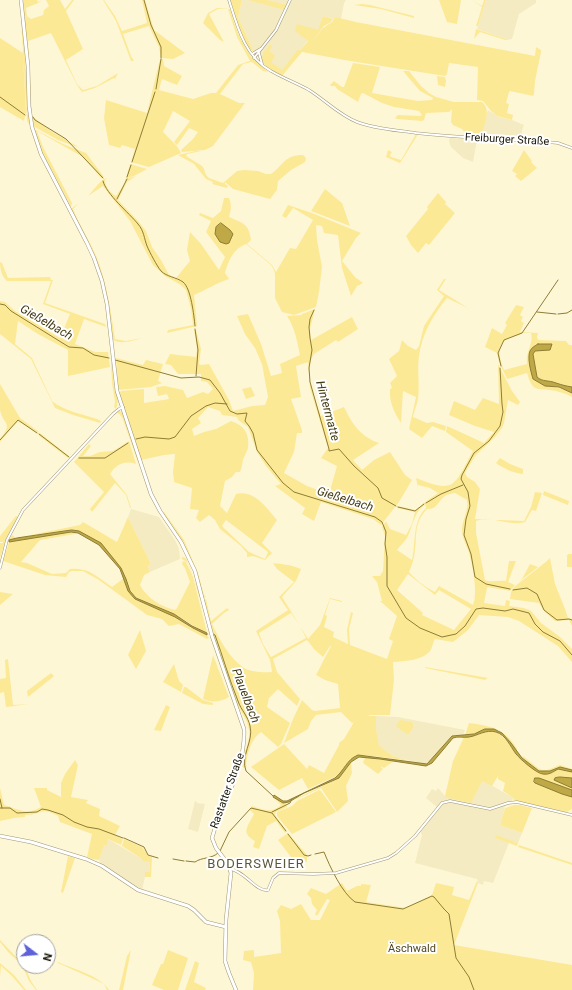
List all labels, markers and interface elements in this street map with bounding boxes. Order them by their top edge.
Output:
street label: Freiburger Straße [465,131,549,149]
water label: Gießelbach [17,302,75,344]
water label: Hintermatte [312,379,342,443]
water label: Gießelbach [315,485,375,515]
water label: Plauelbach [228,667,262,725]
street label: Rastatter Straße [208,751,248,831]
district label: BODERSWEIER [207,857,305,873]
north arrow [16,934,56,974]
park label: Äschwald [388,942,436,956]
text: N [40,952,54,963]

